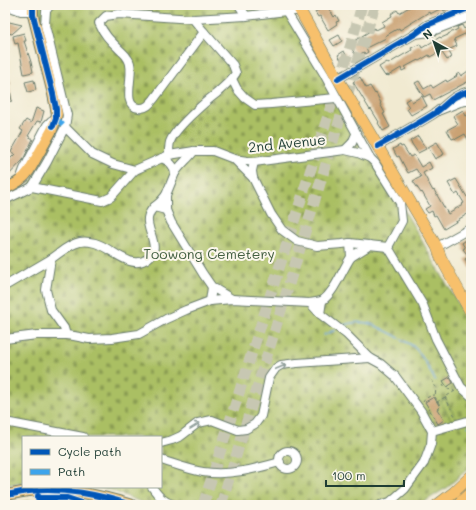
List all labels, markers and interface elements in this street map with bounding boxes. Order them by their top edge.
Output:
north arrow [414,22,454,62]
text: N [419,26,435,42]
street label: 2nd Avenue [248,130,326,156]
park label: Toowong Cemetery [143,244,275,263]
one-way arrow [275,363,287,370]
one-way arrow [190,422,201,430]
legend [22,436,162,488]
text: Cycle path [58,443,121,459]
scale bar [326,462,404,488]
text: Path [58,463,85,479]
text: 100 m [332,467,366,483]

